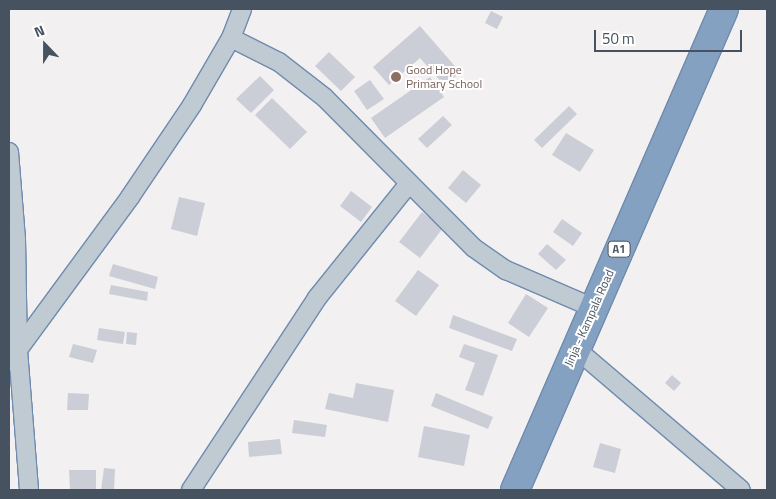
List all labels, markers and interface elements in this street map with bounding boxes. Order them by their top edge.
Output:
text: N [31,19,48,42]
north arrow [20,20,70,70]
scale bar [596,20,744,52]
text: 50 m [602,27,635,50]
place label: Good Hope Primary School [406,63,482,91]
marker: Good Hope Primary School [390,71,402,83]
road number: A1 [606,240,632,258]
street label: Jinja - Kampala Road [561,267,617,369]

